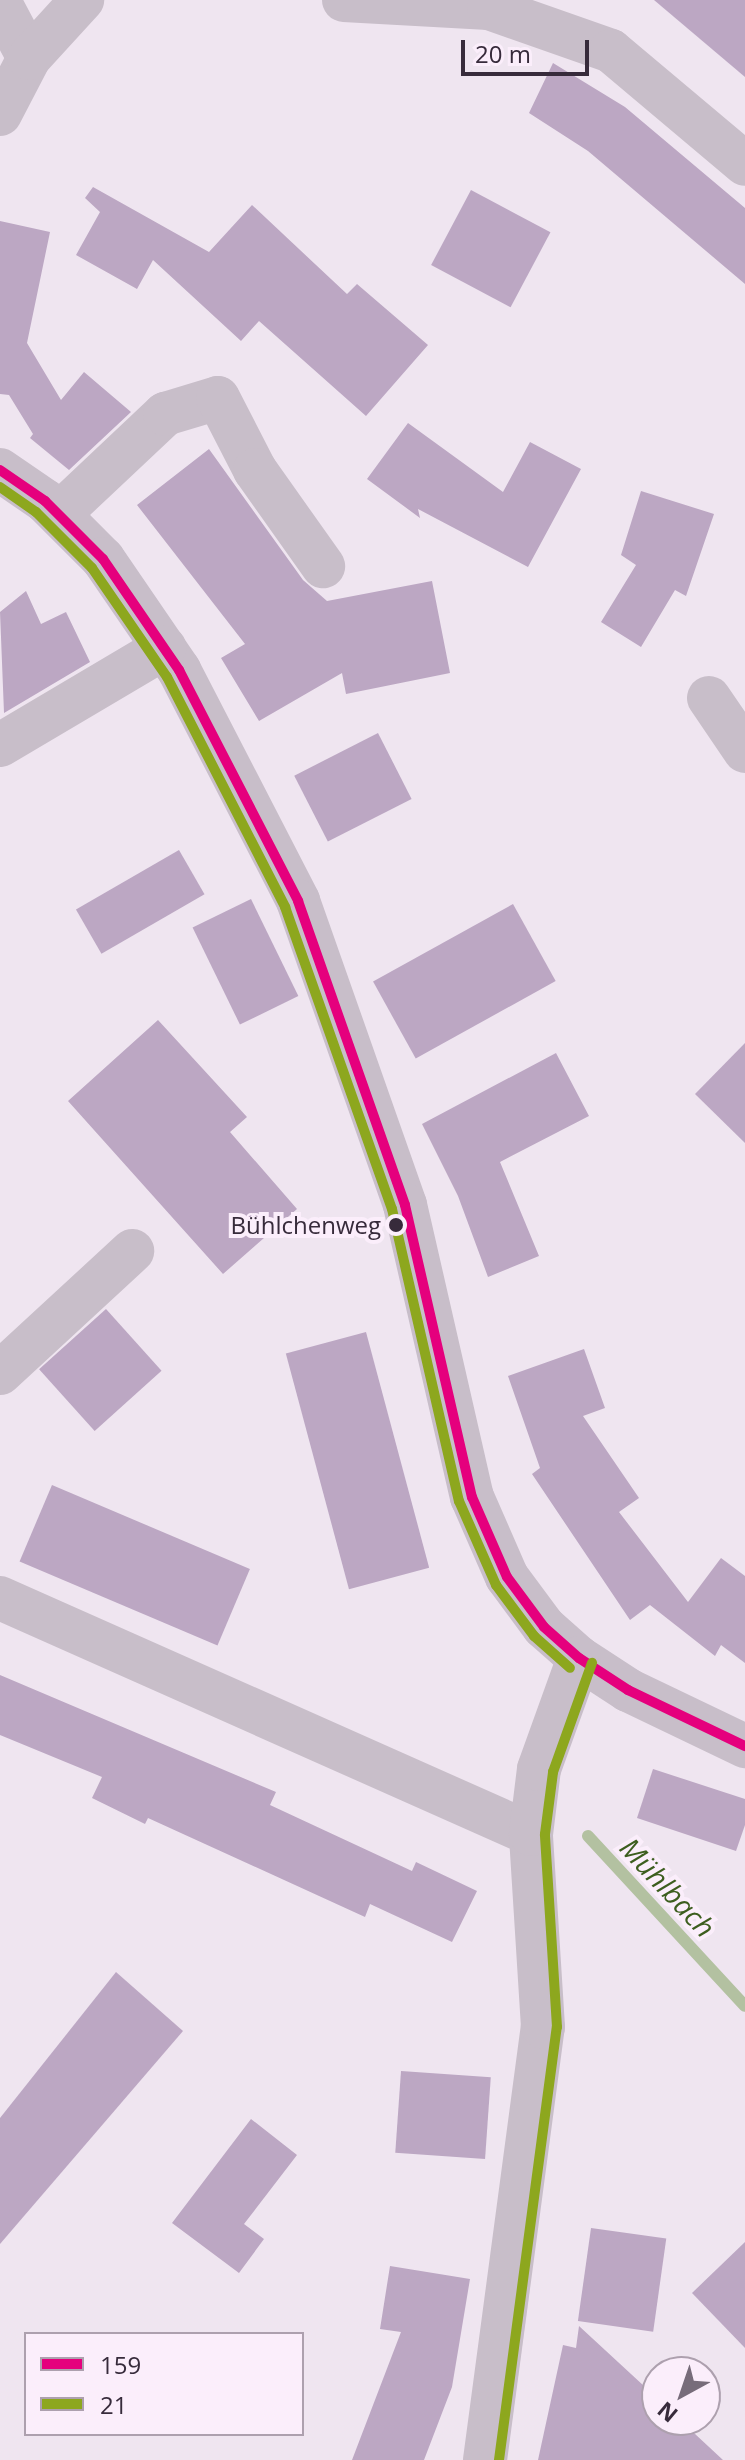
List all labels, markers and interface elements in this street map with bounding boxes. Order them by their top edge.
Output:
scale bar [465,24,593,74]
text: 20 m [475,37,531,70]
place label: Bühlchenweg [230,1211,381,1239]
marker: Bühlchenweg [388,1217,404,1233]
water label: Mühlbach [614,1830,722,1944]
legend [24,2332,304,2436]
text: 159 [100,2348,141,2381]
north arrow [641,2356,721,2436]
text: 21 [100,2388,127,2421]
text: N [650,2396,683,2430]

